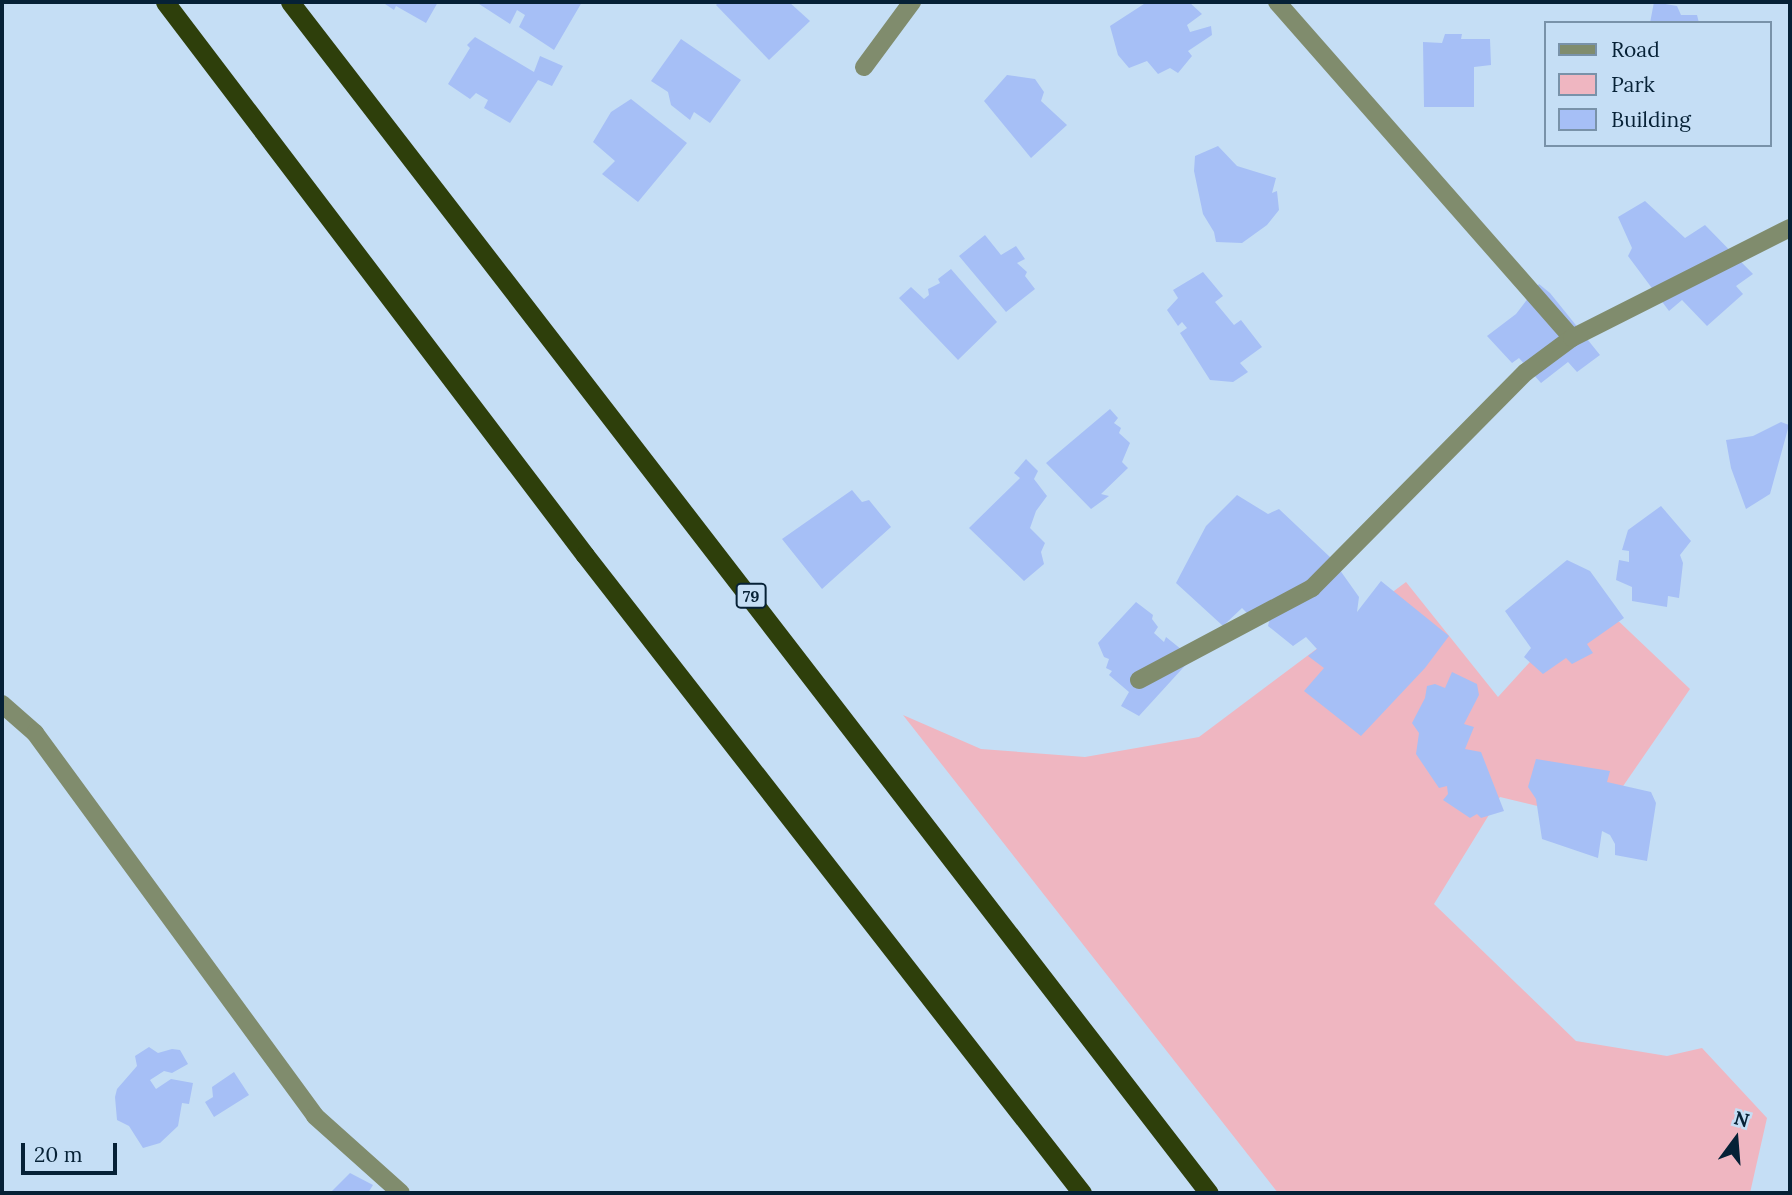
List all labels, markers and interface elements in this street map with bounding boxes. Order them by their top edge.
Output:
legend [1544,21,1771,147]
text: Road [1611,36,1660,63]
text: Park [1611,71,1655,98]
text: Building [1611,106,1691,133]
road number: 79 [735,583,767,608]
north arrow [1701,1104,1771,1174]
text: N [1731,1105,1752,1132]
scale bar [24,1128,121,1172]
text: 20 m [34,1141,83,1168]

